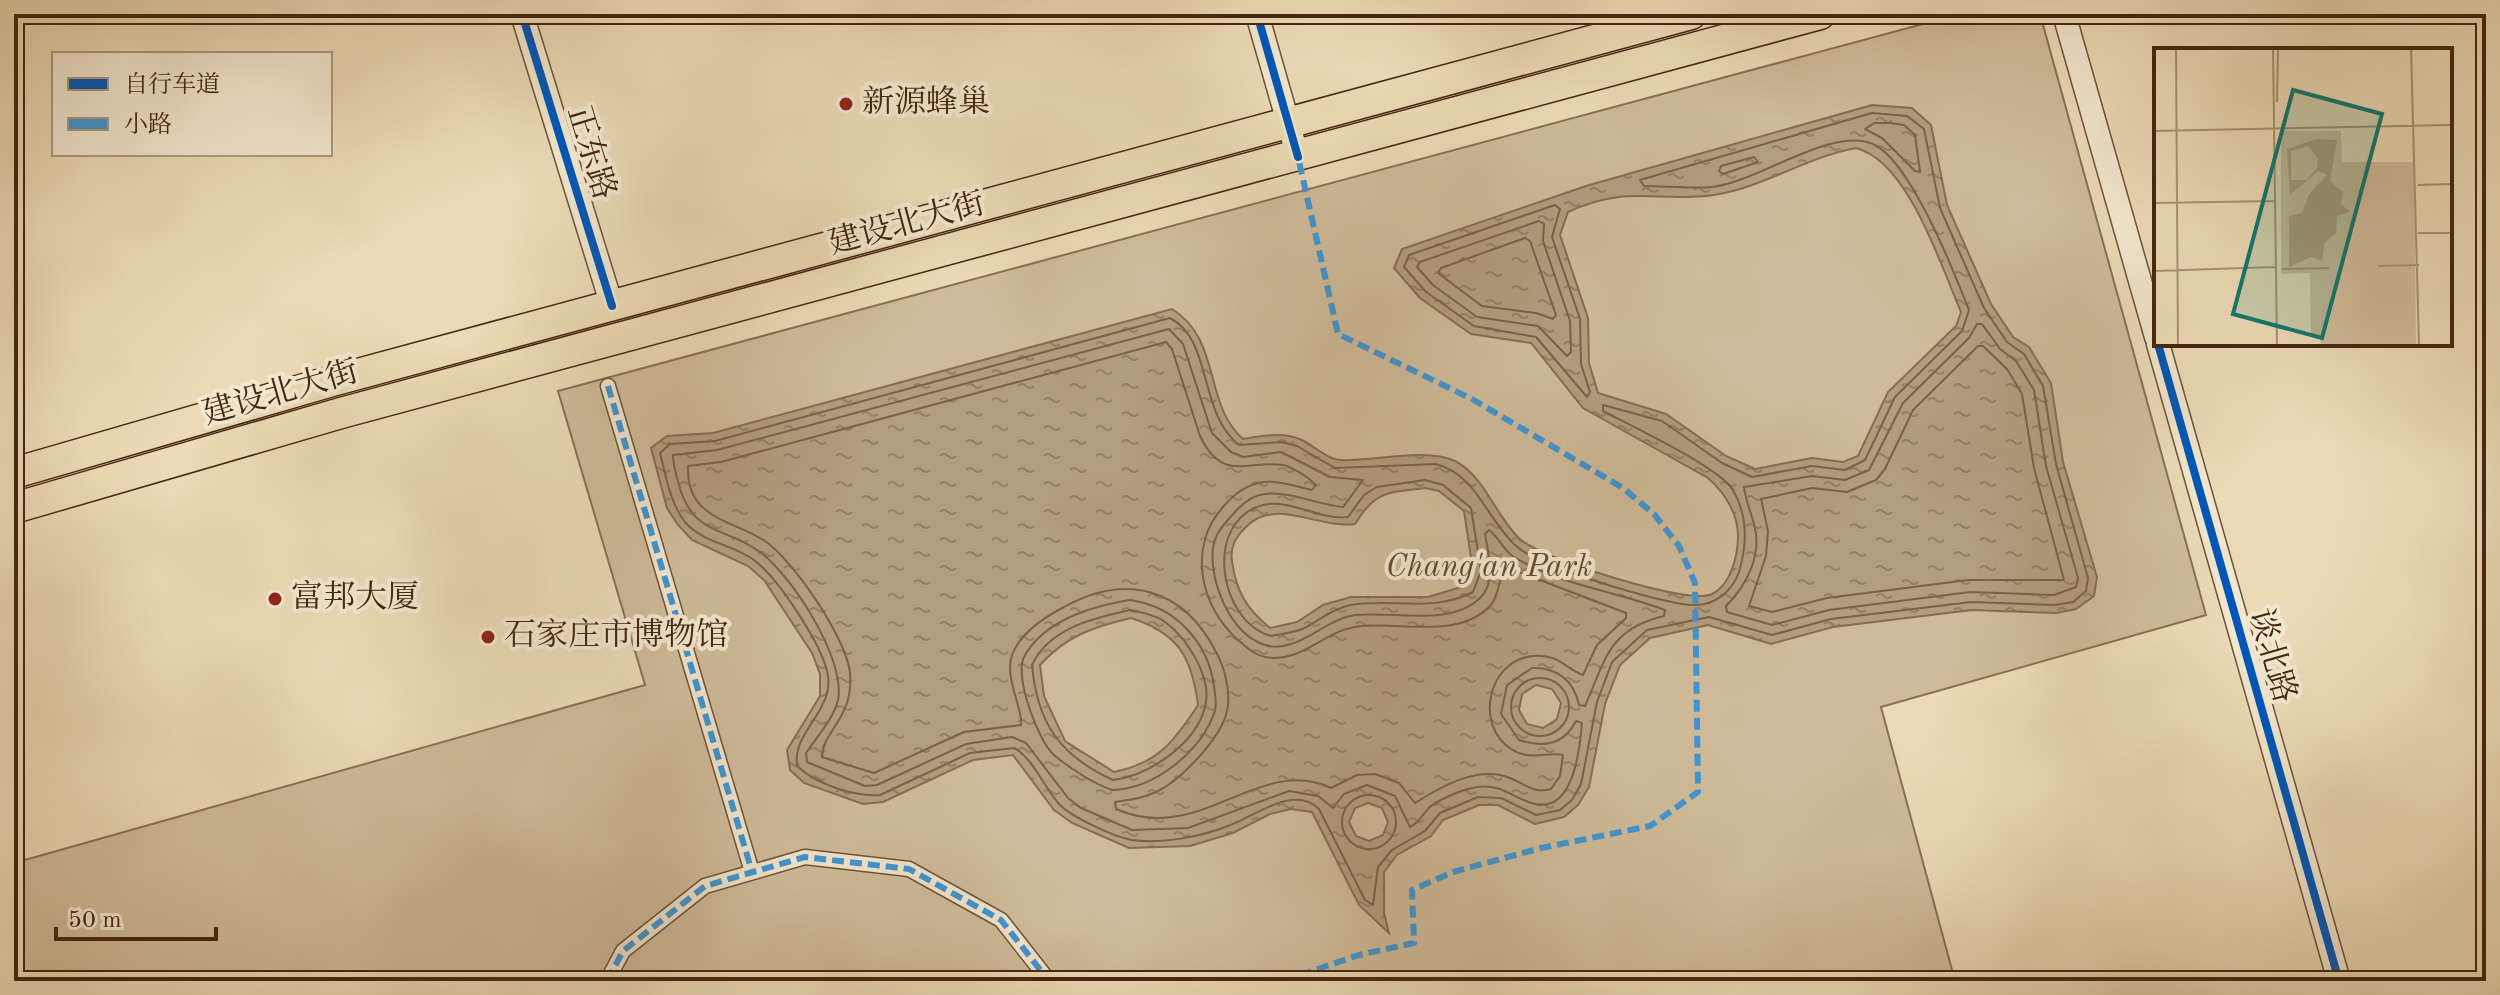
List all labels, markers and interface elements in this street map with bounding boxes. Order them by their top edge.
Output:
inset map [2154,48,2452,346]
legend [52,52,332,156]
text: 自行车道 [124,71,220,98]
place label: 新源蜂巢 [862,85,990,120]
marker: 新源蜂巢 [837,95,855,113]
street label: 正东路 [561,102,622,204]
text: 小路 [124,111,172,138]
street label: 建设北大街 [825,186,988,261]
street label: 建设北大街 [199,354,362,431]
park label: Chang'an Park [1386,552,1592,584]
place label: 富邦大厦 [291,579,419,615]
marker: 富邦大厦 [266,590,284,608]
street label: 谈北路 [2242,605,2302,707]
place label: 石家庄市博物馆 [504,618,728,653]
marker: 石家庄市博物馆 [479,628,497,646]
scale bar [56,891,216,941]
text: 50 m [68,909,122,933]

